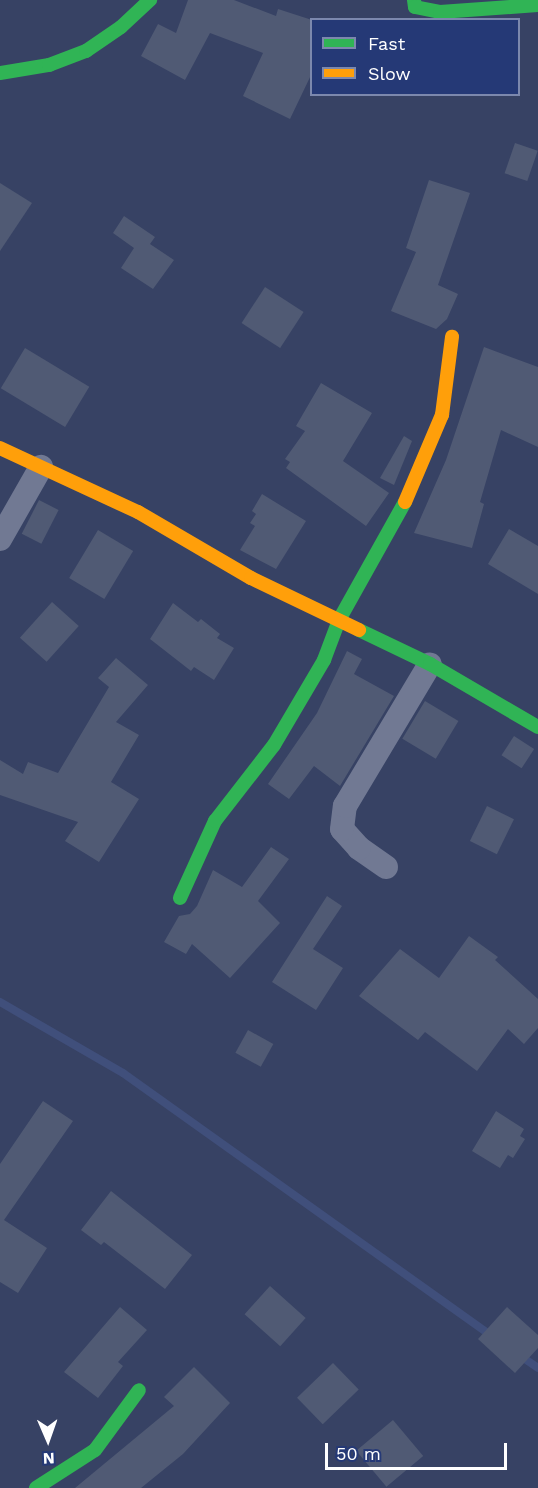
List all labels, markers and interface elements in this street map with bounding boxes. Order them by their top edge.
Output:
legend [310,18,520,96]
text: Fast [368,33,405,54]
text: Slow [368,63,411,84]
north arrow [18,1410,78,1470]
scale bar [328,1431,510,1469]
text: 50 m [336,1443,381,1464]
text: N [42,1449,55,1468]

